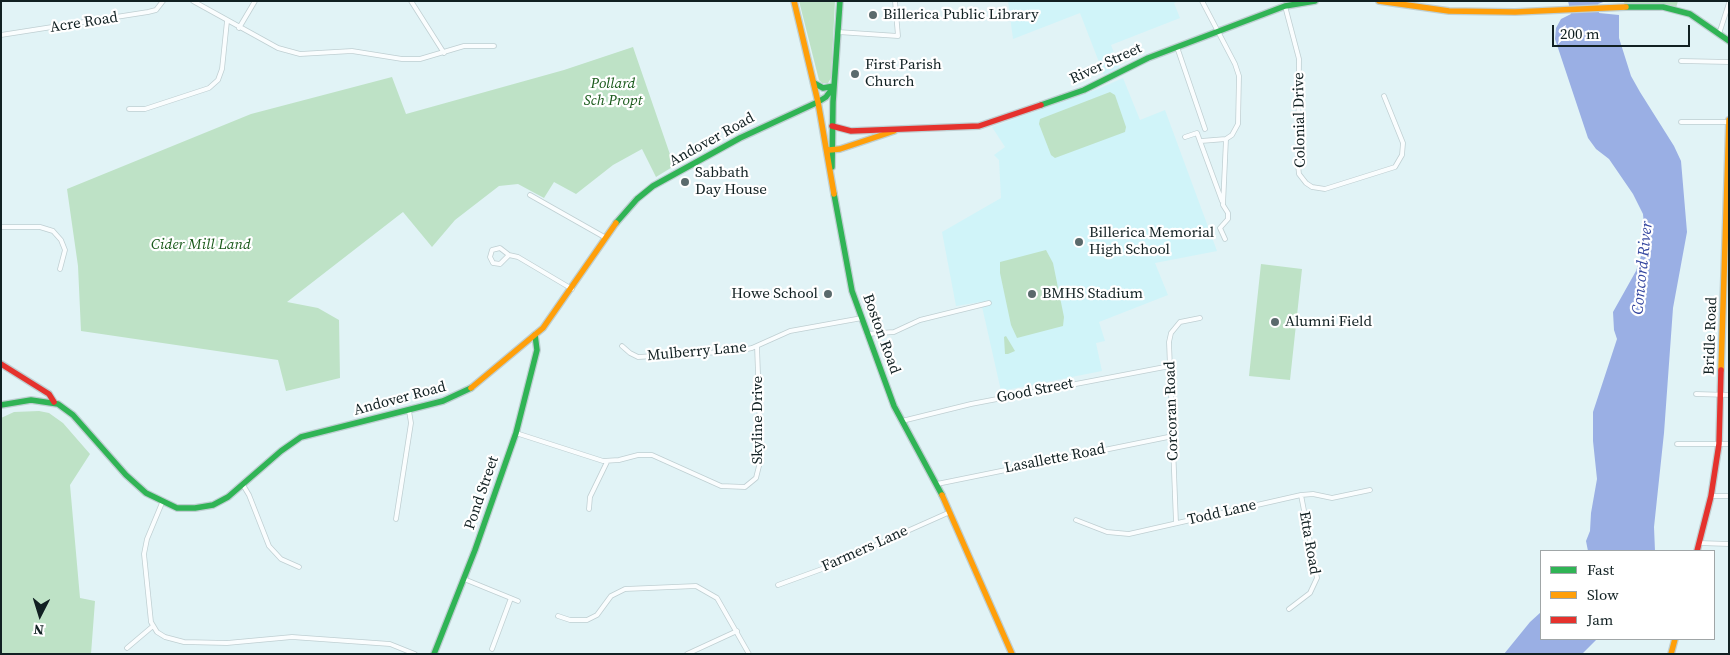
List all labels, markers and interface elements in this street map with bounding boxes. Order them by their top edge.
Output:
place label: Billerica Public Library [883,6,1039,24]
street label: Acre Road [49,9,119,37]
marker: Billerica Public Library [867,9,879,21]
scale bar [1555,15,1692,47]
text: 200 m [1560,23,1600,44]
street label: River Street [1067,39,1145,89]
place label: First Parish Church [865,56,942,91]
marker: First Parish Church [849,68,861,80]
street label: Colonial Drive [1290,72,1310,168]
park label: Pollard Sch Propt [584,75,642,110]
street label: Andover Road [666,109,758,171]
place label: Sabbath Day House [695,164,767,199]
marker: Sabbath Day House [679,176,691,188]
water label: Concord River [1629,220,1657,316]
place label: Billerica Memorial High School [1089,224,1214,259]
park label: Cider Mill Land [151,236,251,254]
marker: Billerica Memorial High School [1073,236,1085,248]
place label: Howe School [731,285,818,303]
place label: BMHS Stadium [1042,285,1143,303]
marker: Howe School [822,288,834,300]
marker: BMHS Stadium [1026,288,1038,300]
street label: Boston Road [858,292,904,376]
street label: Bridle Road [1701,297,1721,375]
place label: Alumni Field [1285,313,1372,331]
marker: Alumni Field [1269,316,1281,328]
street label: Mulberry Lane [646,339,748,365]
street label: Corcoran Road [1161,361,1183,461]
street label: Good Street [995,375,1075,407]
street label: Skyline Drive [749,376,767,464]
street label: Andover Road [352,378,448,420]
street label: Lasallette Road [1003,440,1107,478]
street label: Pond Street [461,454,503,532]
street label: Todd Lane [1186,496,1258,530]
street label: Etta Road [1295,510,1323,576]
street label: Farmers Lane [819,522,911,576]
legend [1540,550,1715,640]
text: Fast [1587,559,1614,580]
text: Slow [1587,584,1619,605]
north arrow [15,590,65,640]
text: Jam [1587,609,1613,630]
text: N [33,620,45,640]

